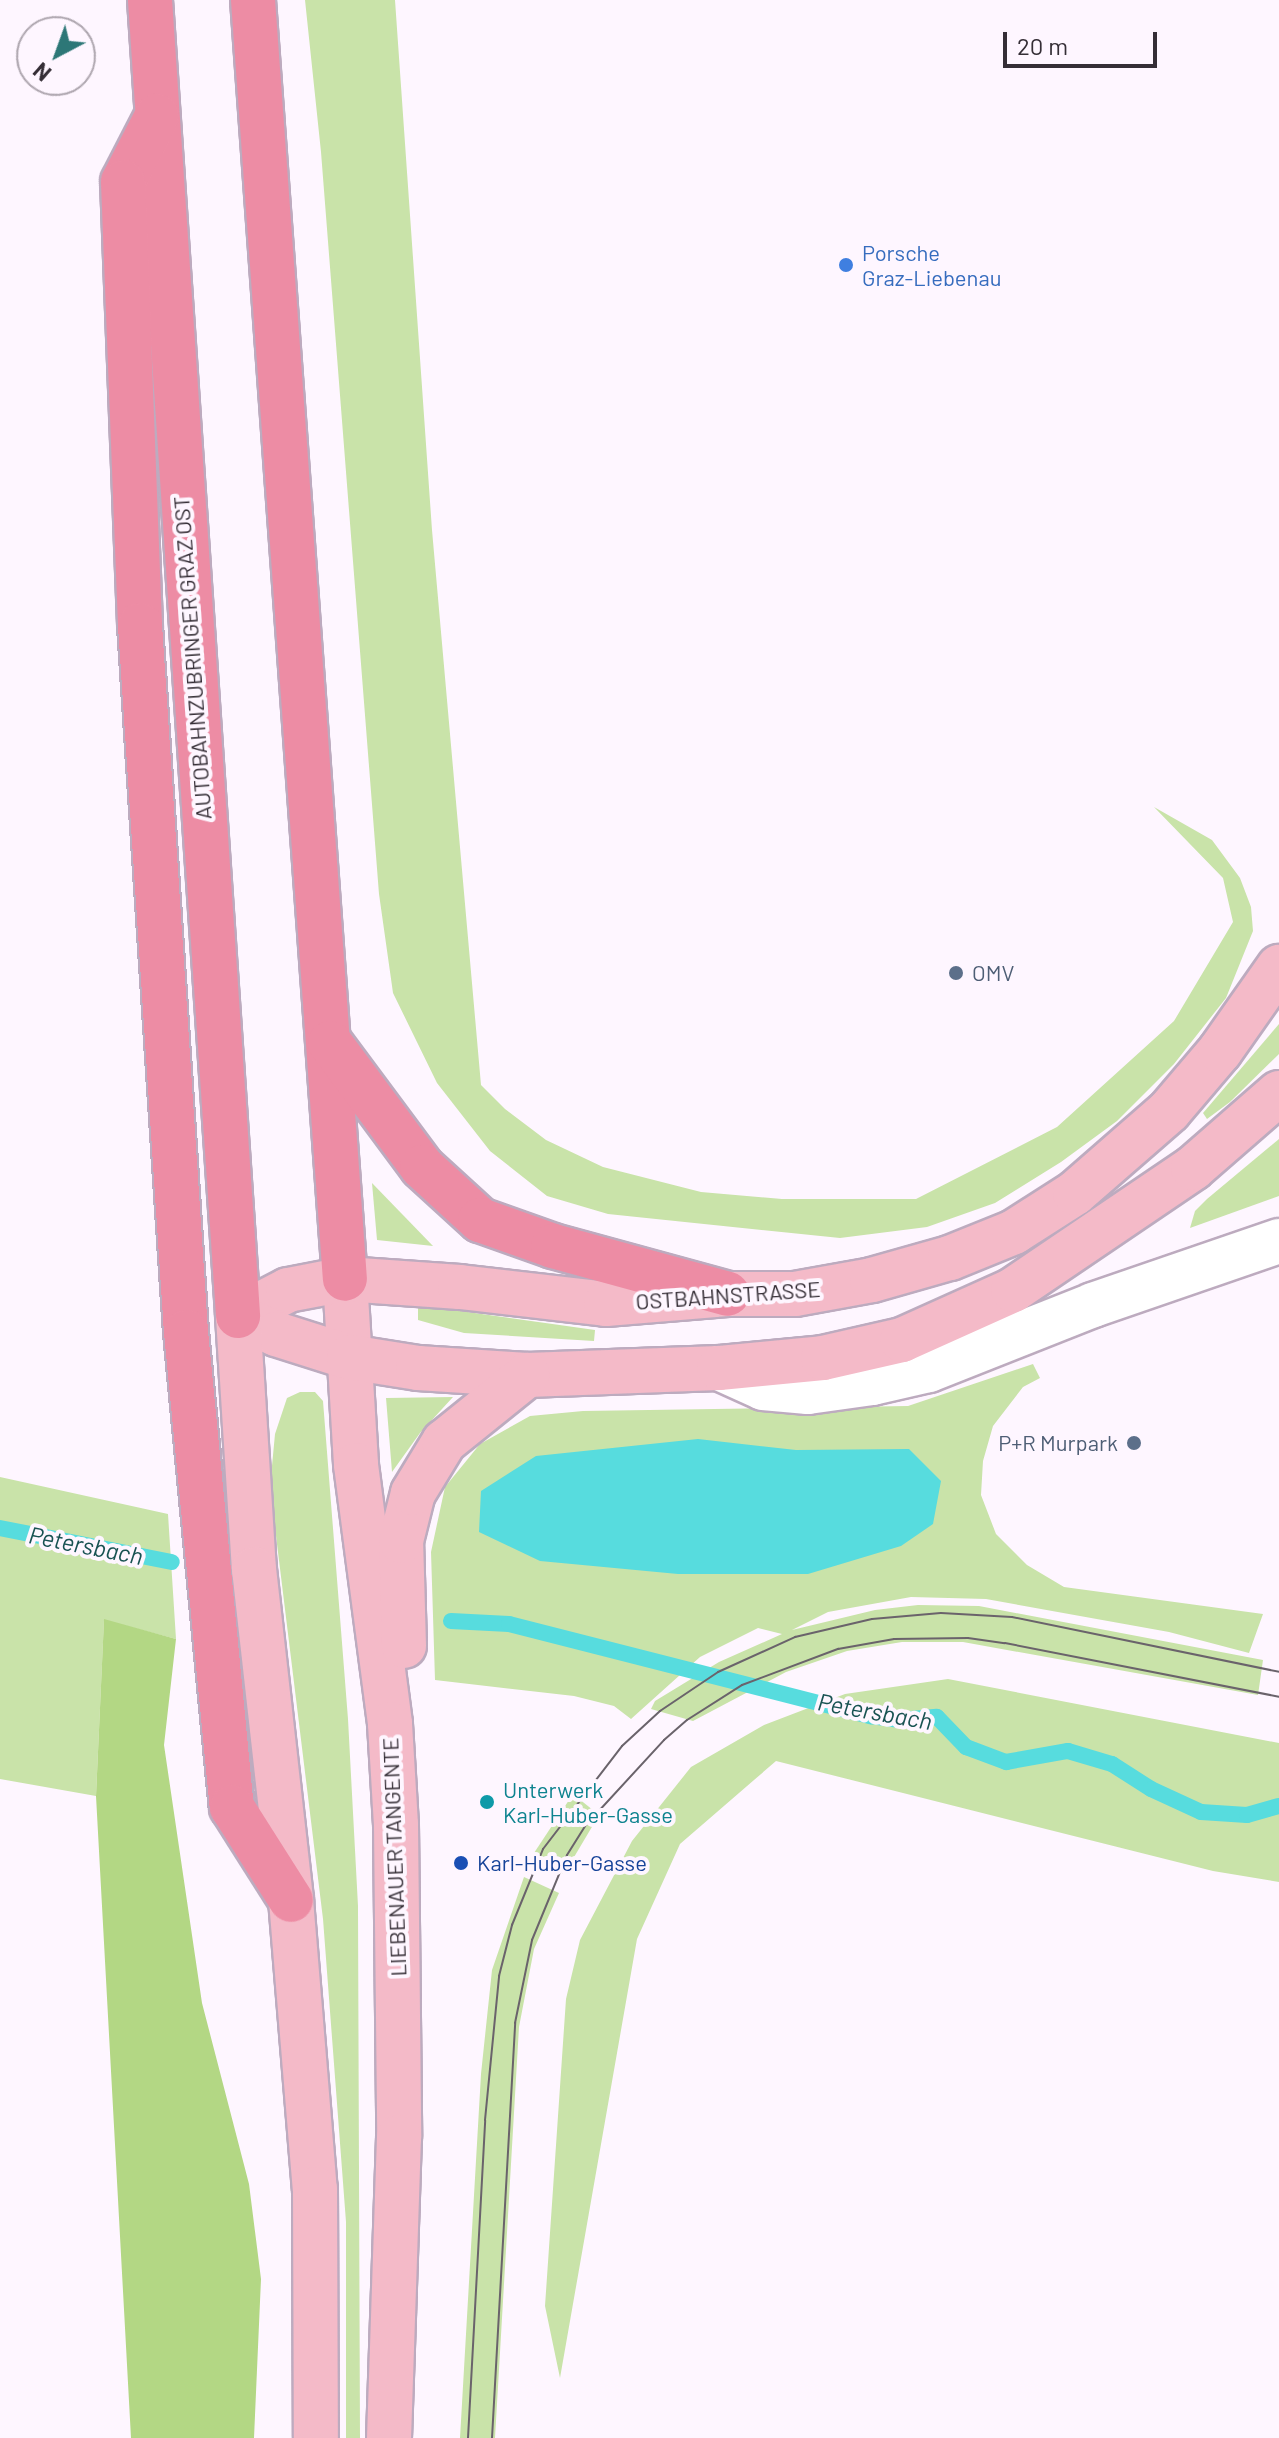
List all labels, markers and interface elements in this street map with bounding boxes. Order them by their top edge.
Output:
north arrow [16,16,96,96]
scale bar [1007,16,1161,66]
text: 20 m [1017,31,1068,60]
text: N [28,58,56,87]
place label: Porsche Graz-Liebenau [862,239,1001,290]
marker: Porsche Graz-Liebenau [837,256,855,274]
street label: AUTOBAHNZUBRINGER GRAZ OST [168,495,216,821]
place label: OMV [972,960,1014,986]
marker: OMV [947,964,965,982]
street label: OSTBAHNSTRASSE [635,1275,821,1315]
place label: P+R Murpark [998,1430,1118,1456]
marker: P+R Murpark [1125,1434,1143,1452]
water label: Petersbach [26,1520,146,1570]
water label: Petersbach [816,1687,934,1735]
street label: LIEBENAUER TANGENTE [377,1737,411,1977]
place label: Unterwerk Karl-Huber-Gasse [503,1776,673,1828]
marker: Unterwerk Karl-Huber-Gasse [478,1793,496,1811]
place label: Karl-Huber-Gasse [477,1850,647,1876]
marker: Karl-Huber-Gasse [452,1854,470,1872]

